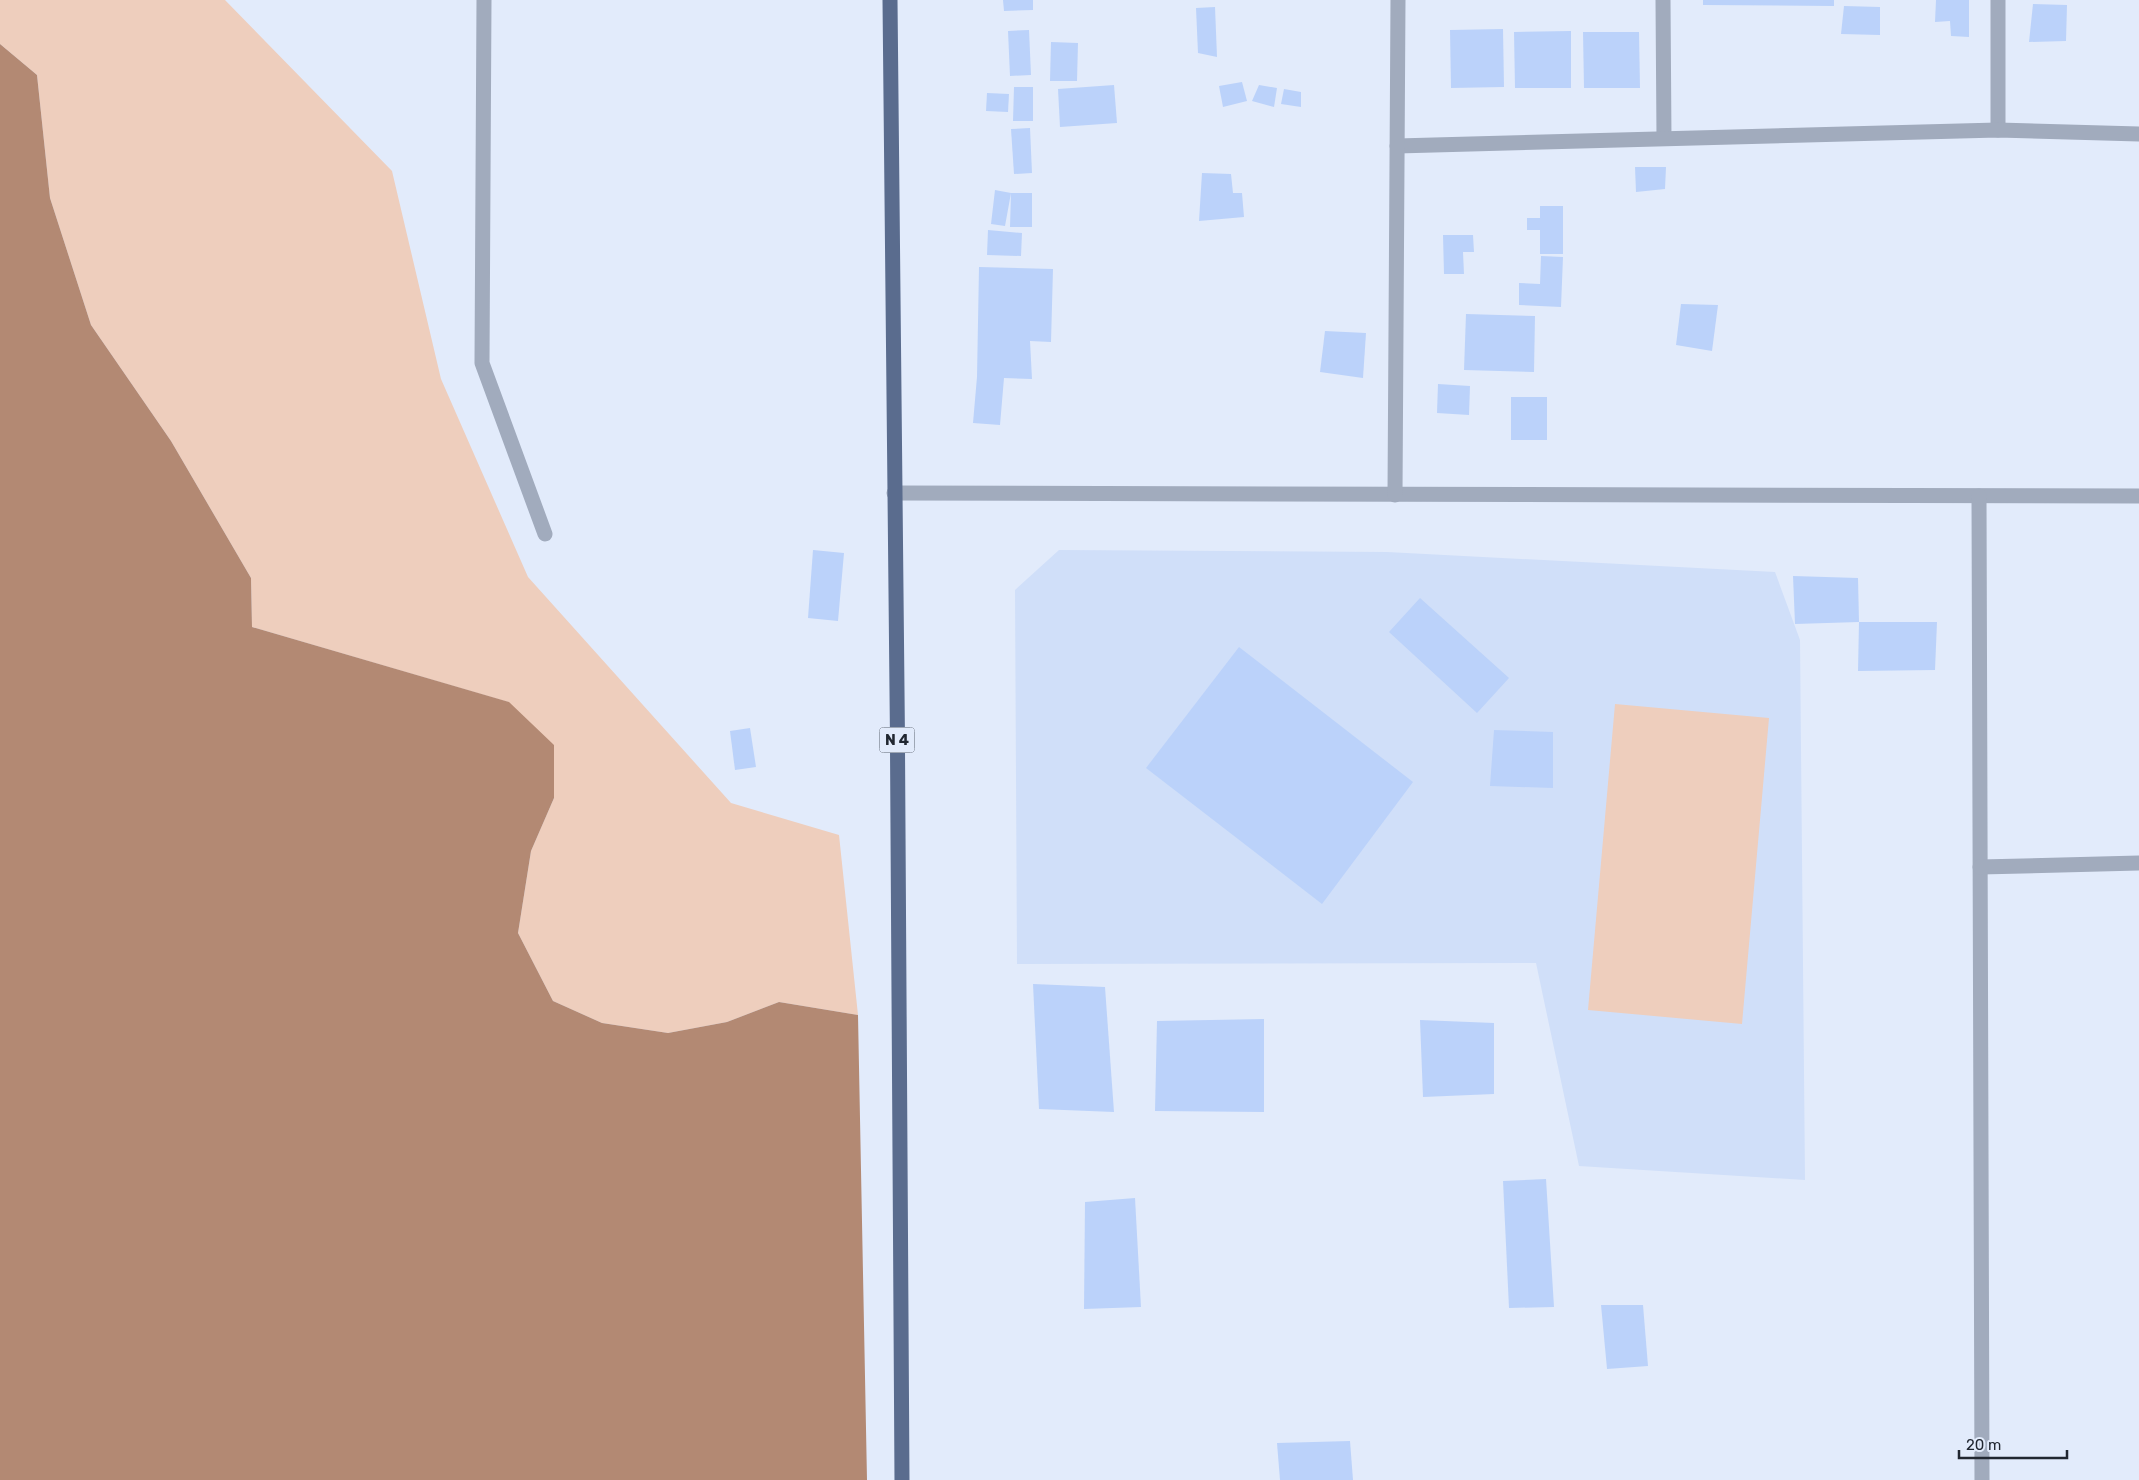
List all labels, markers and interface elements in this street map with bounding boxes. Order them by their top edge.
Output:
road number: N 4 [880,728,914,752]
scale bar [1959,1428,2066,1460]
text: 20 m [1966,1436,2001,1454]

